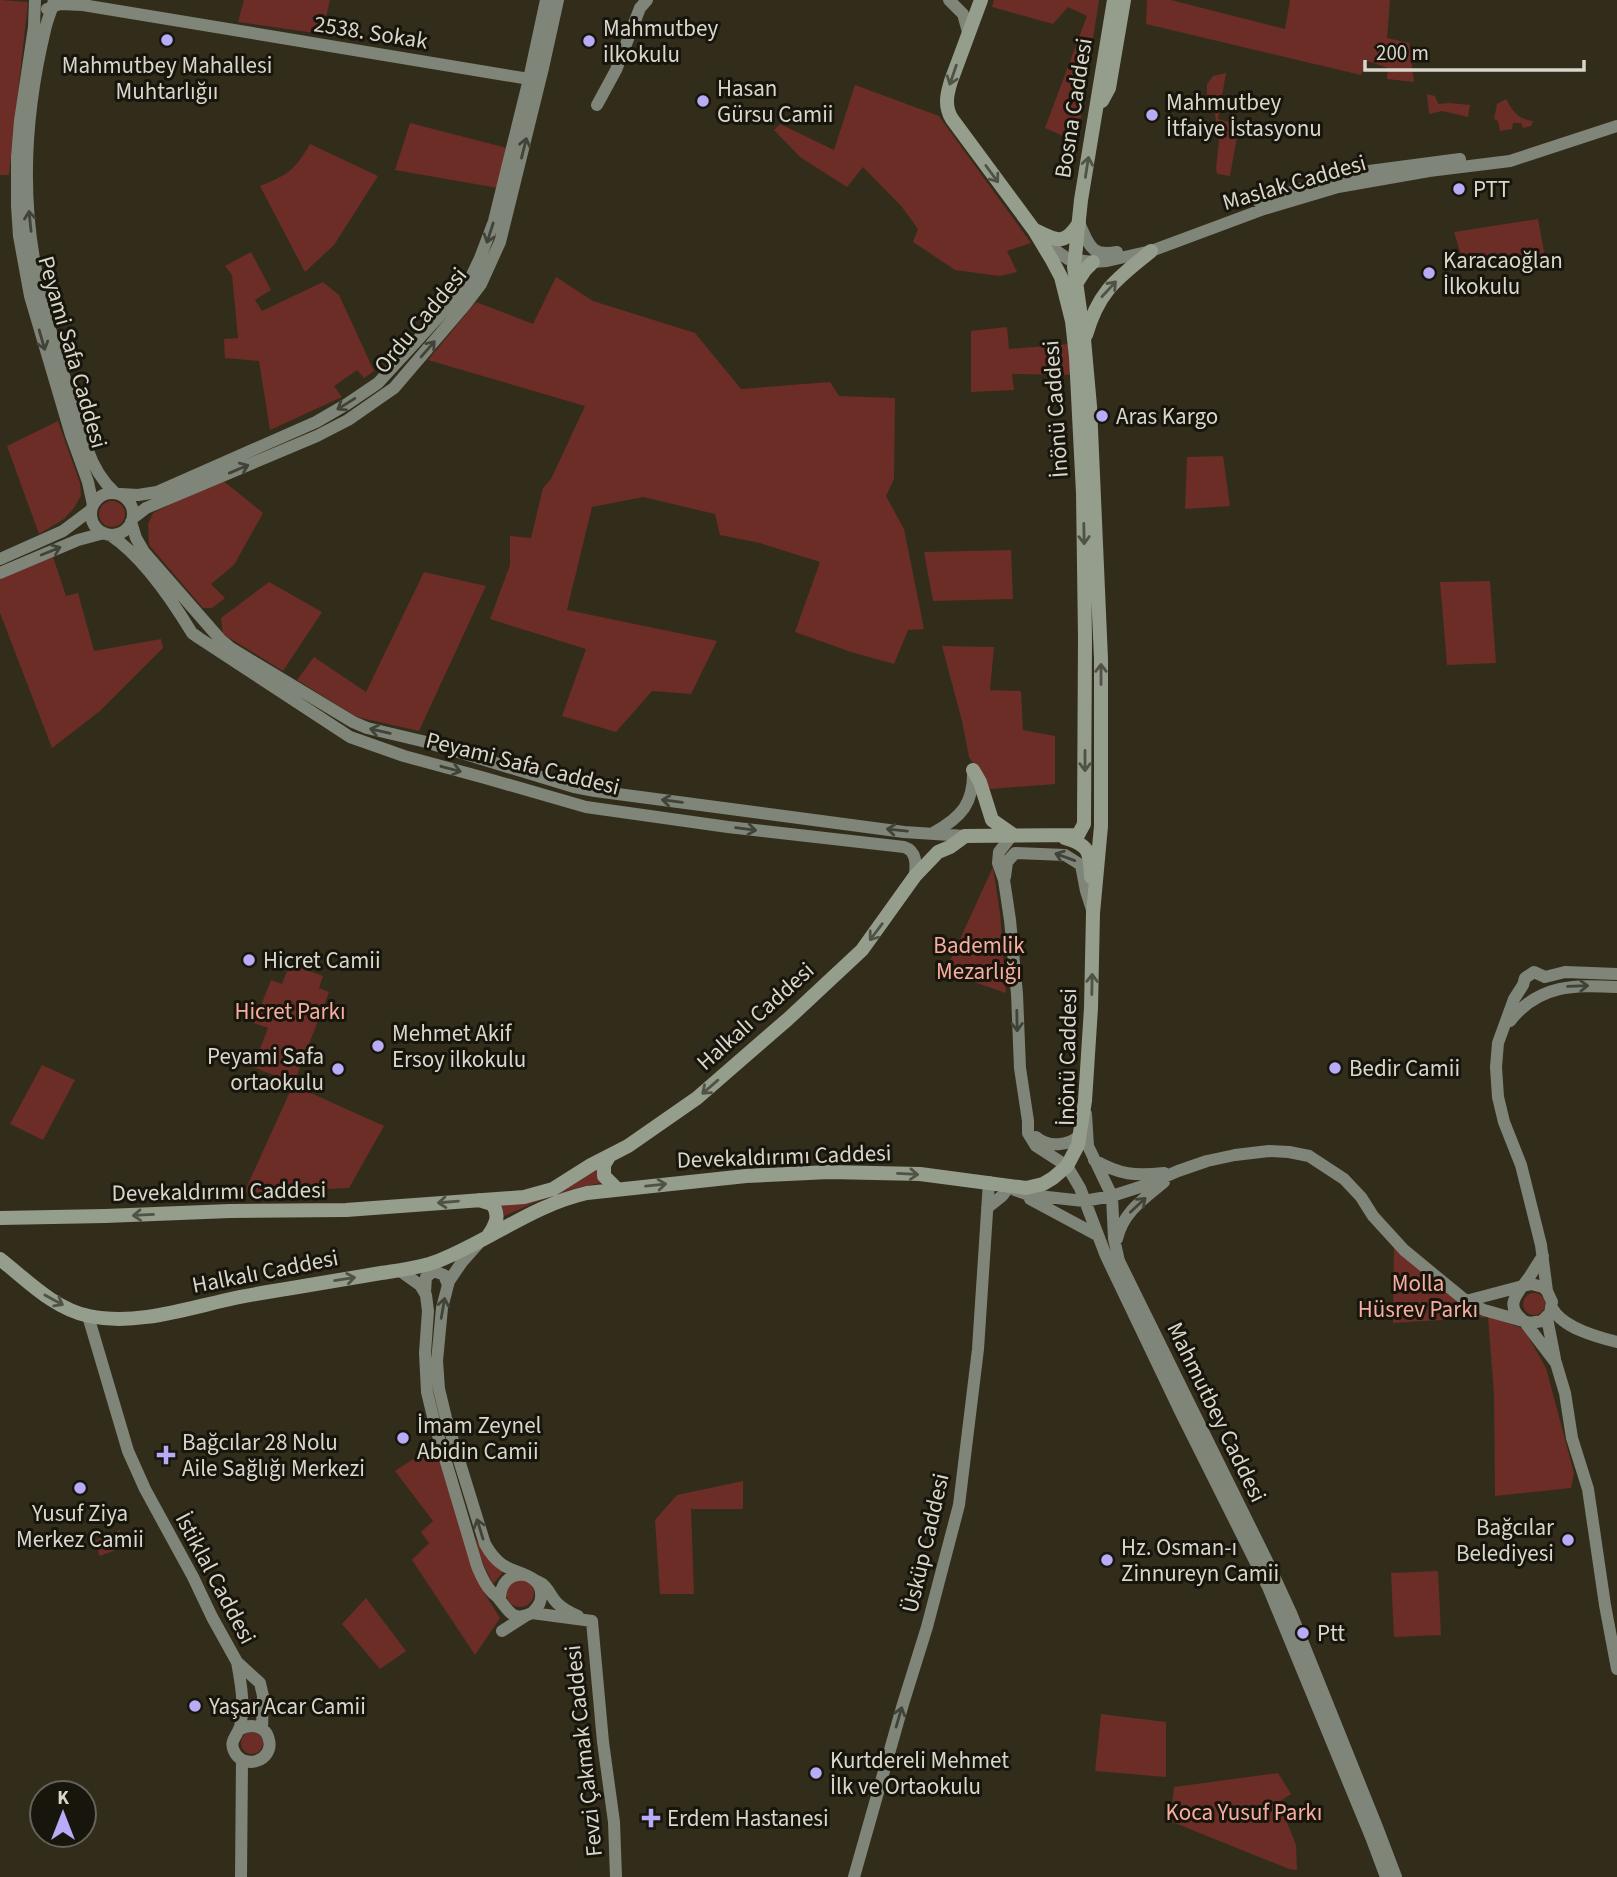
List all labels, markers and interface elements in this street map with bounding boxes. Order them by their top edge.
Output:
street label: 2538. Sokak [312,7,431,58]
place label: Mahmutbey ilkokulu [603,12,718,71]
scale bar [1365,28,1584,72]
marker: Mahmutbey Mahallesi Muhtarlığıı [159,32,175,48]
marker: Mahmutbey ilkokulu [581,33,597,49]
street label: Bosna Caddesi [1046,36,1101,180]
text: 200 m [1376,38,1429,68]
place label: Mahmutbey Mahallesi Muhtarlığıı [62,49,272,108]
one-way arrow [946,64,959,86]
place label: Hasan Gürsu Camii [717,72,833,131]
place label: Mahmutbey İtfaiye İstasyonu [1166,86,1322,145]
marker: Hasan Gürsu Camii [695,93,711,109]
marker: Mahmutbey İtfaiye İstasyonu [1144,107,1160,123]
one-way arrow [518,137,531,159]
street label: Maslak Caddesi [1218,146,1370,219]
one-way arrow [1081,156,1094,179]
one-way arrow [985,164,1000,183]
place label: PTT [1473,173,1510,206]
marker: PTT [1451,181,1467,197]
one-way arrow [23,210,36,232]
one-way arrow [483,222,496,244]
place label: Karacaoğlan İlkokulu [1443,244,1563,303]
street label: Peyami Safa Caddesi [29,252,116,452]
street label: Ordu Caddesi [366,260,475,381]
marker: Karacaoğlan İlkokulu [1421,265,1437,281]
one-way arrow [1100,281,1117,298]
one-way arrow [37,329,50,351]
street label: İnönü Caddesi [1034,339,1077,479]
one-way arrow [420,340,436,358]
one-way arrow [337,397,356,412]
place label: Aras Kargo [1116,400,1218,433]
marker: Aras Kargo [1094,408,1110,424]
one-way arrow [227,462,249,475]
one-way arrow [1077,522,1091,545]
one-way arrow [40,544,62,557]
one-way arrow [1094,663,1108,686]
street label: Peyami Safa Caddesi [423,723,623,804]
one-way arrow [369,724,392,737]
one-way arrow [1078,750,1092,773]
one-way arrow [440,763,462,776]
one-way arrow [661,794,684,807]
one-way arrow [734,823,757,836]
one-way arrow [887,824,909,837]
one-way arrow [1055,850,1076,862]
one-way arrow [868,922,883,940]
park label: Bademlik Mezarlığı [933,929,1025,988]
place label: Hicret Camii [263,944,381,977]
marker: Hicret Camii [241,952,257,968]
street label: Halkalı Caddesi [689,954,821,1078]
one-way arrow [1085,973,1098,996]
one-way arrow [1567,980,1590,993]
street label: İnönü Caddesi [1050,988,1085,1126]
park label: Hicret Parkı [234,995,346,1028]
one-way arrow [1011,1010,1024,1033]
place label: Mehmet Akif Ersoy ilkokulu [392,1017,526,1076]
marker: Mehmet Akif Ersoy ilkokulu [370,1038,386,1054]
place label: Peyami Safa ortaokulu [207,1040,324,1099]
place label: Bedir Camii [1349,1052,1460,1085]
marker: Bedir Camii [1327,1060,1343,1076]
marker: Peyami Safa ortaokulu [330,1061,346,1077]
one-way arrow [701,1079,719,1095]
street label: Devekaldırımı Caddesi [676,1136,892,1177]
one-way arrow [896,1167,919,1180]
street label: Devekaldırımı Caddesi [111,1173,327,1210]
one-way arrow [644,1178,667,1191]
one-way arrow [437,1196,460,1209]
one-way arrow [1129,1197,1147,1213]
one-way arrow [132,1209,155,1222]
street label: Halkalı Caddesi [189,1241,341,1302]
park label: Molla Hüsrev Parkı [1358,1267,1478,1326]
one-way arrow [333,1272,355,1285]
one-way arrow [44,1293,64,1307]
one-way arrow [437,1297,450,1320]
street label: Mahmutbey Caddesi [1159,1317,1275,1508]
place label: İmam Zeynel Abidin Camii [417,1409,541,1468]
place label: Bağcılar 28 Nolu Aile Sağlığı Merkezi [182,1426,365,1485]
marker: İmam Zeynel Abidin Camii [395,1430,411,1446]
marker: Bağcılar 28 Nolu Aile Sağlığı Merkezi [156,1445,176,1465]
street label: Üsküp Caddesi [893,1470,958,1616]
marker: Yusuf Ziya Merkez Camii [72,1480,88,1496]
place label: Yusuf Ziya Merkez Camii [16,1497,144,1556]
street label: İstiklal Caddesi [167,1507,264,1650]
place label: Bağcılar Belediyesi [1456,1511,1555,1570]
one-way arrow [473,1519,486,1541]
place label: Hz. Osman-ı Zinnureyn Camii [1121,1531,1279,1590]
marker: Bağcılar Belediyesi [1560,1532,1576,1548]
marker: Hz. Osman-ı Zinnureyn Camii [1099,1552,1115,1568]
place label: Ptt [1317,1617,1345,1650]
marker: Ptt [1295,1625,1311,1641]
street label: Fevzi Çakmak Caddesi [556,1644,611,1858]
place label: Yaşar Acar Camii [208,1690,366,1723]
marker: Yaşar Acar Camii [187,1698,203,1714]
one-way arrow [894,1706,907,1728]
place label: Kurtdereli Mehmet İlk ve Ortaokulu [830,1744,1009,1803]
marker: Kurtdereli Mehmet İlk ve Ortaokulu [808,1765,824,1781]
north arrow [28,1779,98,1849]
text: K [57,1785,69,1812]
park label: Koca Yusuf Parkı [1166,1796,1322,1829]
place label: Erdem Hastanesi [667,1802,829,1835]
marker: Erdem Hastanesi [641,1808,661,1828]

